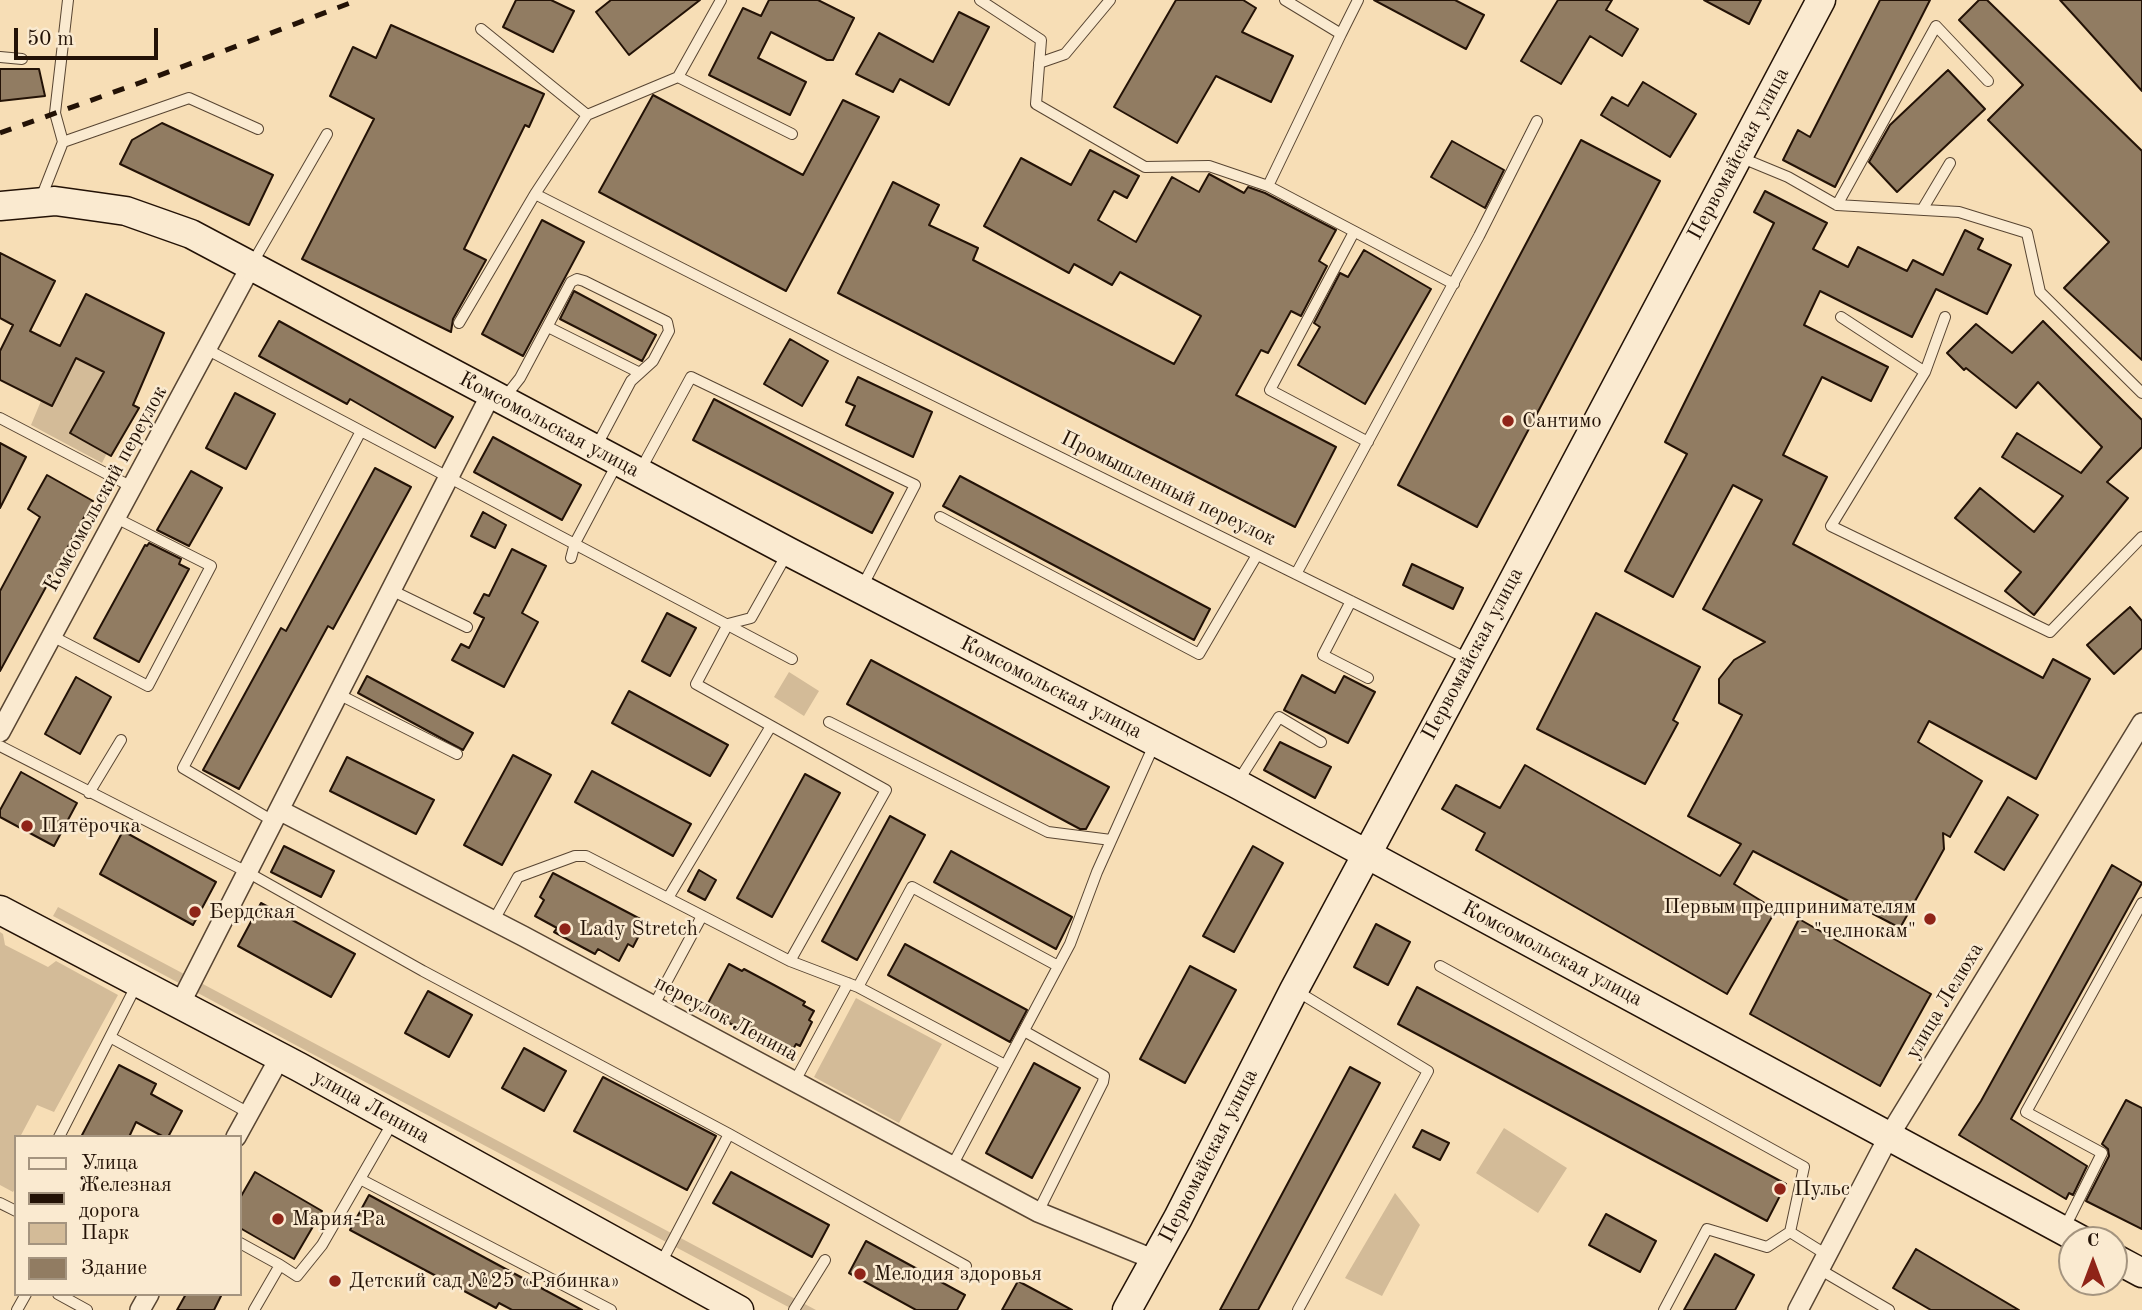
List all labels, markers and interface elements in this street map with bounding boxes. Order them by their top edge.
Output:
scale bar [18,14,161,58]
text: 50 m [27,29,74,50]
street label: Первомайская улица [1683,63,1795,245]
street label: Комсомольская улица [454,367,644,483]
street label: Комсомольский переулок [39,382,173,596]
place label: Сантимо [1522,408,1602,434]
marker: Сантимо [1500,413,1516,429]
street label: Промышленный переулок [1056,426,1280,552]
street label: Первомайская улица [1417,563,1529,745]
street label: Комсомольская улица [956,631,1146,745]
place label: Пятёрочка [41,813,141,839]
marker: Пятёрочка [19,818,35,834]
place label: Первым предпринимателям - "челнокам" [1664,894,1916,944]
street label: Комсомольская улица [1457,896,1647,1012]
place label: Бердская [209,899,295,925]
marker: Бердская [187,904,203,920]
marker: Первым предпринимателям - "челнокам" [1922,911,1938,927]
place label: Lady Stretch [579,916,698,942]
marker: Lady Stretch [557,921,573,937]
street label: улица Лелюха [1900,938,1990,1064]
street label: переулок Ленина [650,970,802,1068]
street label: улица Ленина [308,1064,434,1150]
street label: Первомайская улица [1154,1065,1264,1247]
legend [14,1135,242,1296]
text: Улица [81,1153,138,1174]
text: Железная дорога [79,1175,172,1222]
place label: Пульс [1794,1176,1850,1202]
marker: Пульс [1772,1181,1788,1197]
place label: Мария-Ра [292,1206,385,1232]
marker: Мария-Ра [270,1211,286,1227]
text: Парк [81,1223,129,1244]
north arrow [2058,1226,2128,1296]
text: С [2087,1232,2099,1251]
text: Здание [81,1258,147,1279]
place label: Мелодия здоровья [874,1261,1042,1287]
marker: Мелодия здоровья [852,1266,868,1282]
place label: Детский сад №25 «Рябинка» [349,1268,620,1294]
marker: Детский сад №25 «Рябинка» [327,1273,343,1289]

